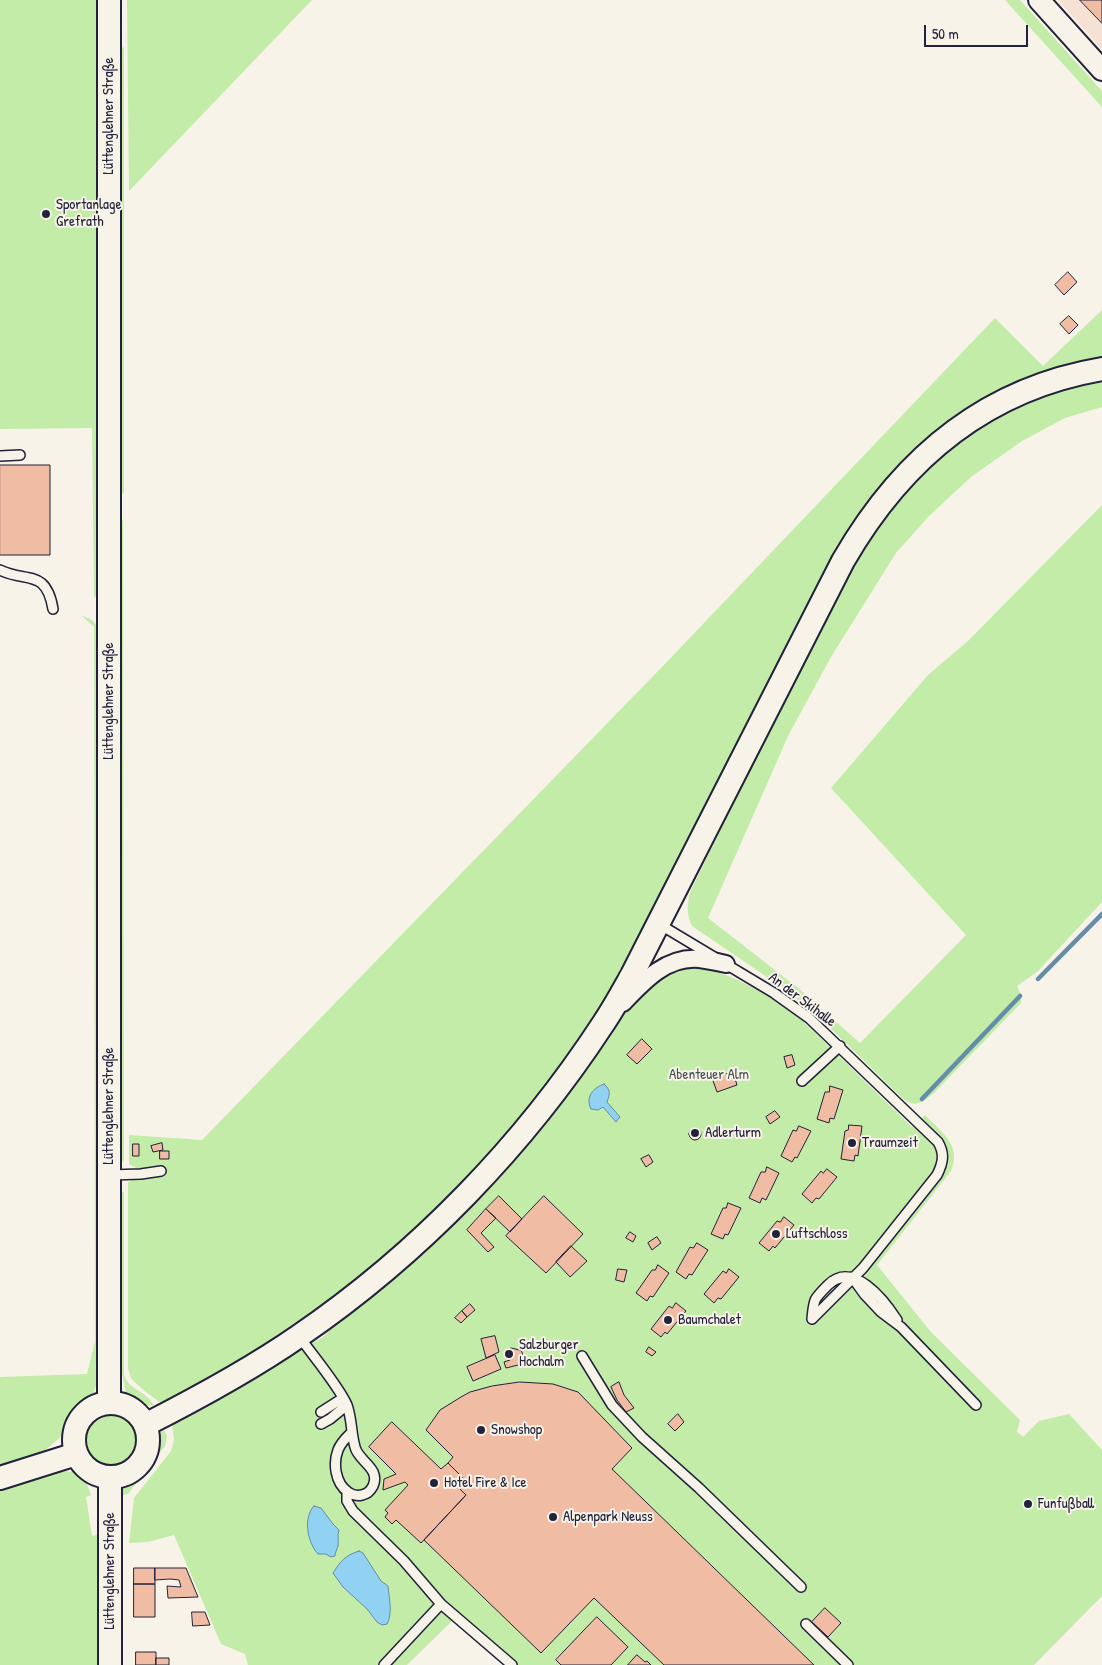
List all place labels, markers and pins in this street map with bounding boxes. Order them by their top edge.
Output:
place label: Sportanlage Grefrath [56,196,121,231]
marker: Sportanlage Grefrath [40,208,52,220]
place label: Adlerturm [705,1124,761,1142]
marker: Adlerturm [689,1127,701,1139]
place label: Traumzeit [862,1134,918,1152]
marker: Traumzeit [846,1137,858,1149]
place label: Luftschloss [786,1225,848,1243]
marker: Luftschloss [770,1228,782,1240]
place label: Baumchalet [678,1311,741,1329]
marker: Baumchalet [662,1314,674,1326]
place label: Salzburger Hochalm [519,1336,579,1371]
marker: Salzburger Hochalm [503,1348,515,1360]
place label: Snowshop [491,1421,542,1439]
marker: Snowshop [475,1424,487,1436]
place label: Hotel Fire & Ice [444,1474,527,1492]
marker: Hotel Fire & Ice [428,1477,440,1489]
place label: Funfußball [1038,1495,1094,1513]
marker: Funfußball [1022,1498,1034,1510]
place label: Alpenpark Neuss [563,1508,653,1526]
marker: Alpenpark Neuss [547,1511,559,1523]

